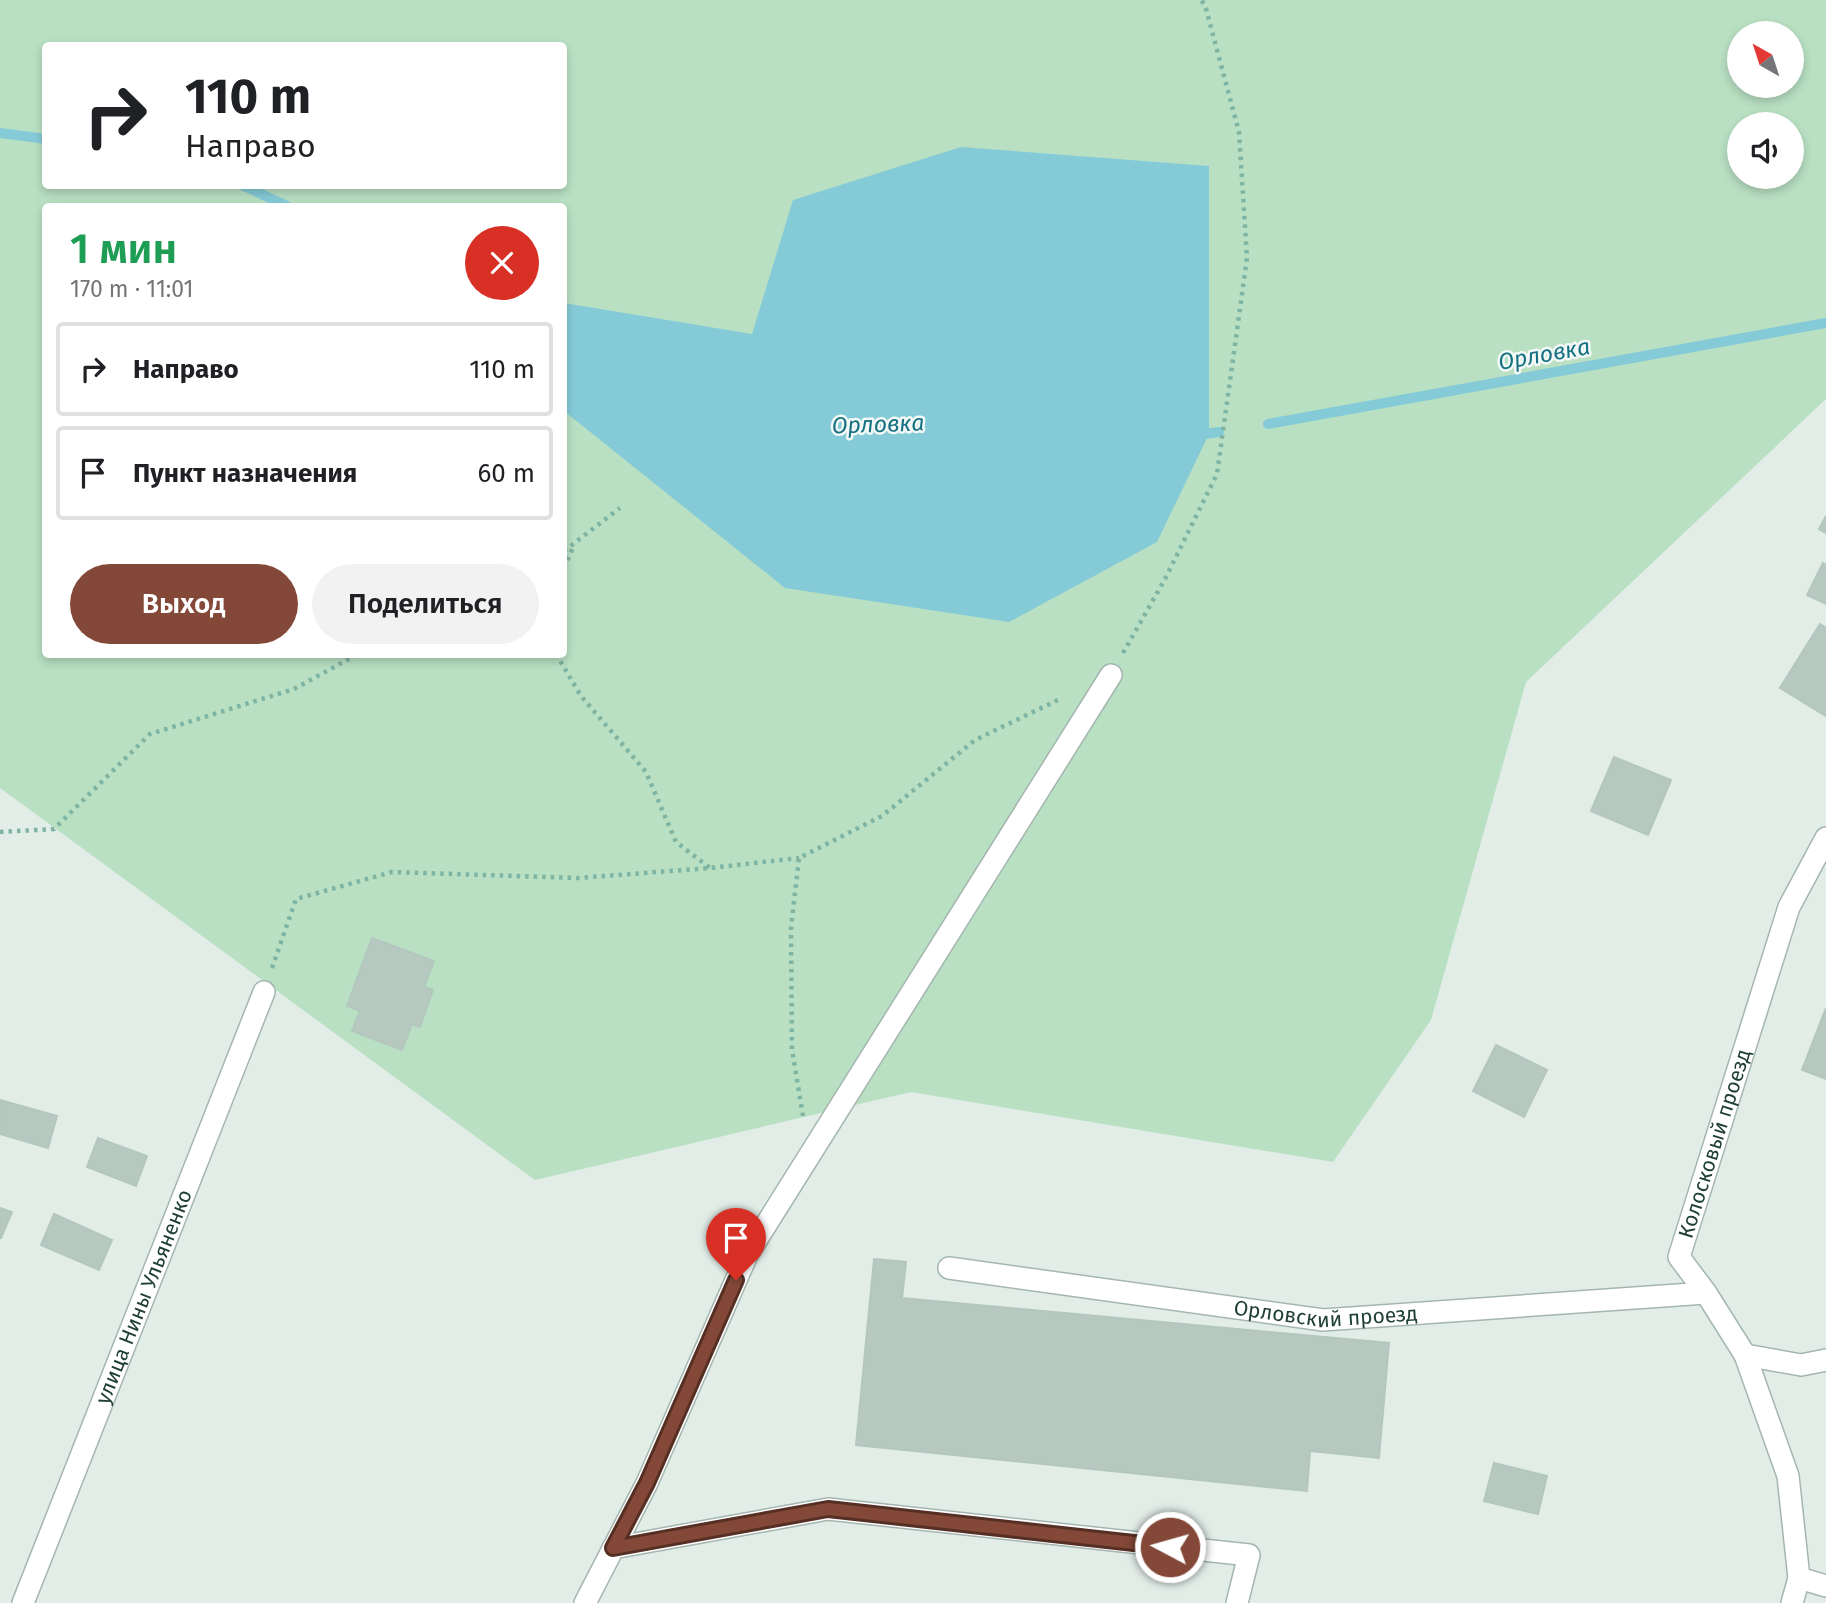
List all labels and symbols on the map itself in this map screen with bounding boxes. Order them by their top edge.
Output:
north arrow [1727,21,1804,98]
water label: Орловка [1496,332,1592,376]
water label: Орловка [831,408,925,440]
street label: Колосковый проезд [1673,1046,1757,1242]
street label: улица Нины Ульяненко [90,1186,198,1408]
pin [706,1208,766,1280]
street label: Орловский проезд [1232,1295,1418,1333]
position arrow [1133,1510,1207,1584]

